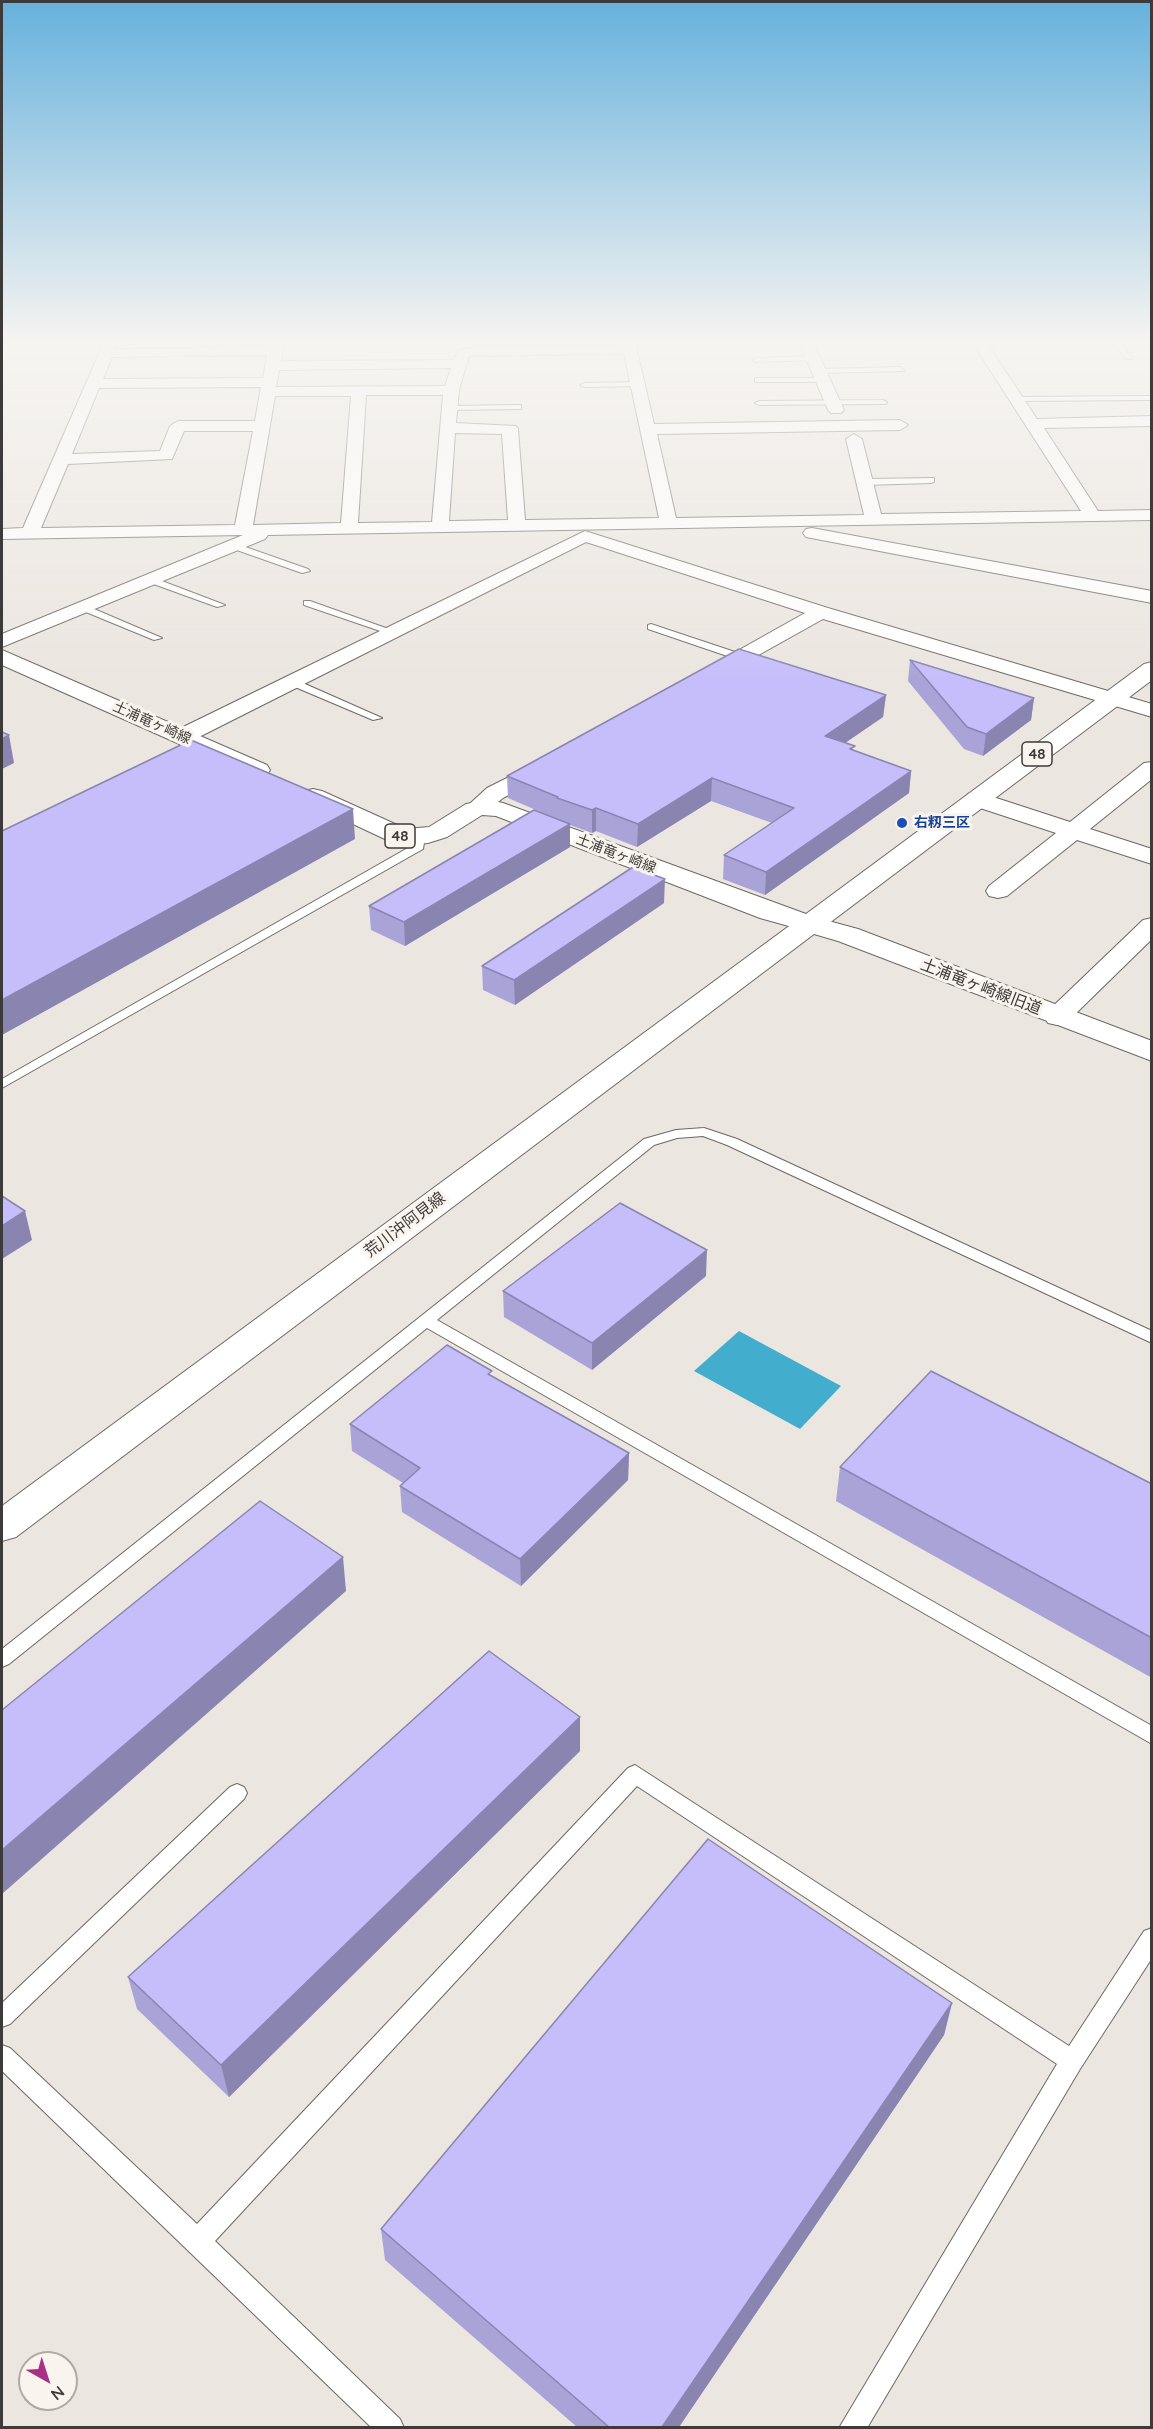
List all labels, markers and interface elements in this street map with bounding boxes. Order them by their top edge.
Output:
street label: 土浦竜ヶ崎線 [110,698,194,748]
road number: 48 [1022,742,1052,766]
place label: 右籾三区 [914,815,970,831]
marker: 右籾三区 [895,816,909,830]
road number: 48 [385,824,415,848]
street label: 土浦竜ヶ崎線 [574,831,658,877]
street label: 土浦竜ヶ崎線旧道 [918,955,1044,1019]
street label: 荒川沖阿見線 [361,1188,449,1262]
north arrow [18,2351,78,2411]
text: N [47,2382,69,2405]

